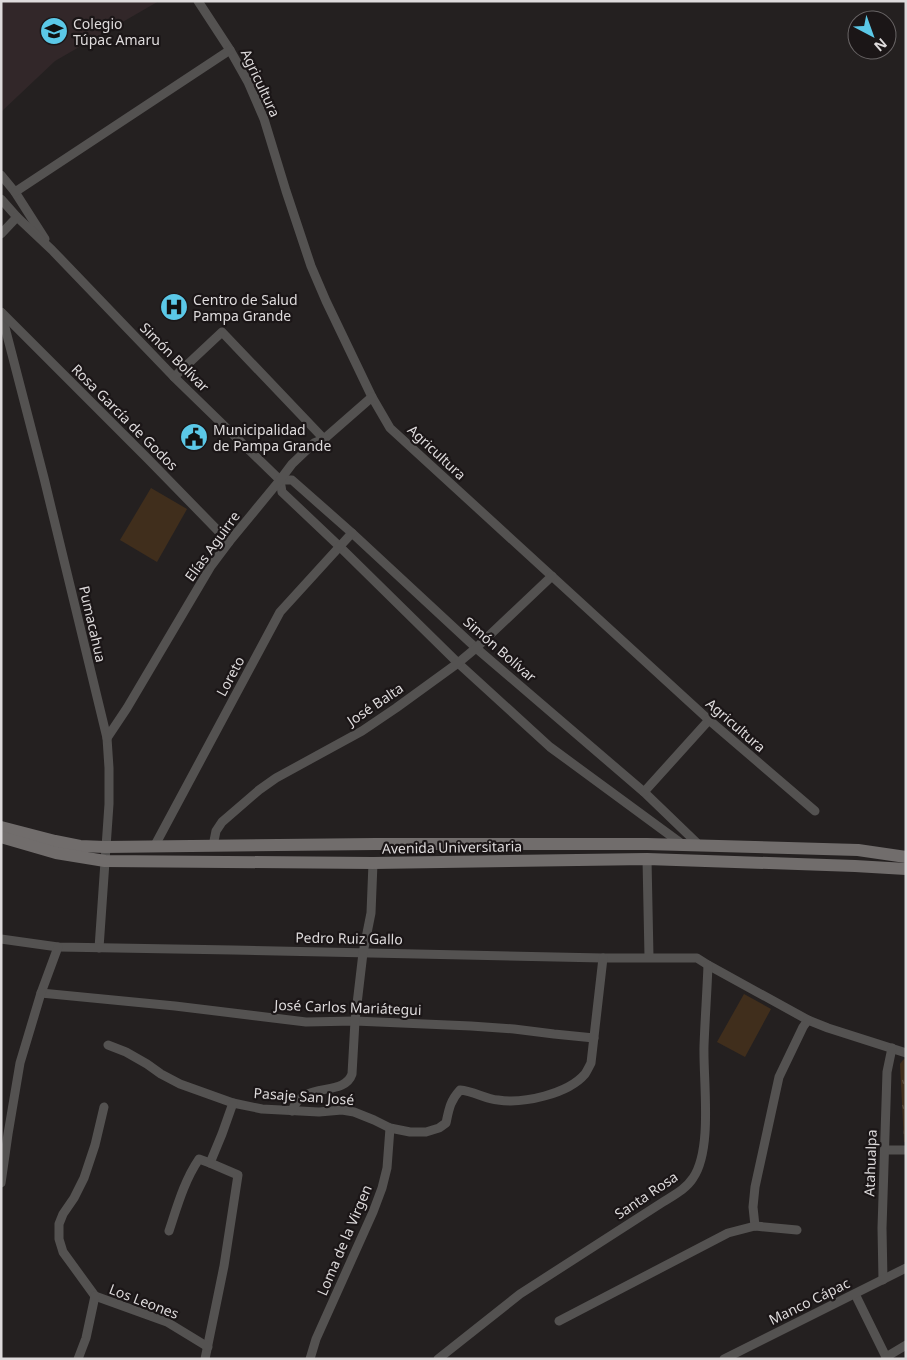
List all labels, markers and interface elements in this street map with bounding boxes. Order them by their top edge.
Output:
north arrow [847,10,897,60]
place label: Colegio Túpac Amaru [73,14,160,49]
school or university icon: Colegio Túpac Amaru [39,16,69,46]
text: N [870,34,891,56]
street label: Agricultura [237,46,285,120]
place label: Centro de Salud Pampa Grande [193,290,298,325]
hospital icon: Centro de Salud Pampa Grande [159,292,189,322]
street label: Simón Bolívar [136,318,214,396]
street label: Rosa García de Godos [68,360,183,475]
place label: Municipalidad de Pampa Grande [213,420,331,455]
street label: Agricultura [404,420,470,484]
public building icon: Municipalidad de Pampa Grande [179,422,209,452]
street label: Elías Aguirre [180,507,244,585]
street label: Pumacahua [75,584,111,664]
street label: Simón Bolívar [460,612,541,686]
street label: Loreto [212,653,248,699]
street label: José Balta [341,678,407,731]
street label: Agricultura [702,694,770,756]
street label: Avenida Universitaria [382,836,522,858]
street label: Pedro Ruiz Gallo [295,928,403,948]
street label: José Carlos Mariátegui [272,995,422,1019]
street label: Pasaje San José [253,1083,355,1109]
street label: Atahualpa [859,1129,881,1197]
street label: Santa Rosa [611,1167,681,1223]
street label: Loma de la Virgen [312,1182,376,1298]
street label: Manco Cápac [765,1273,853,1329]
street label: Los Leones [106,1279,182,1323]

